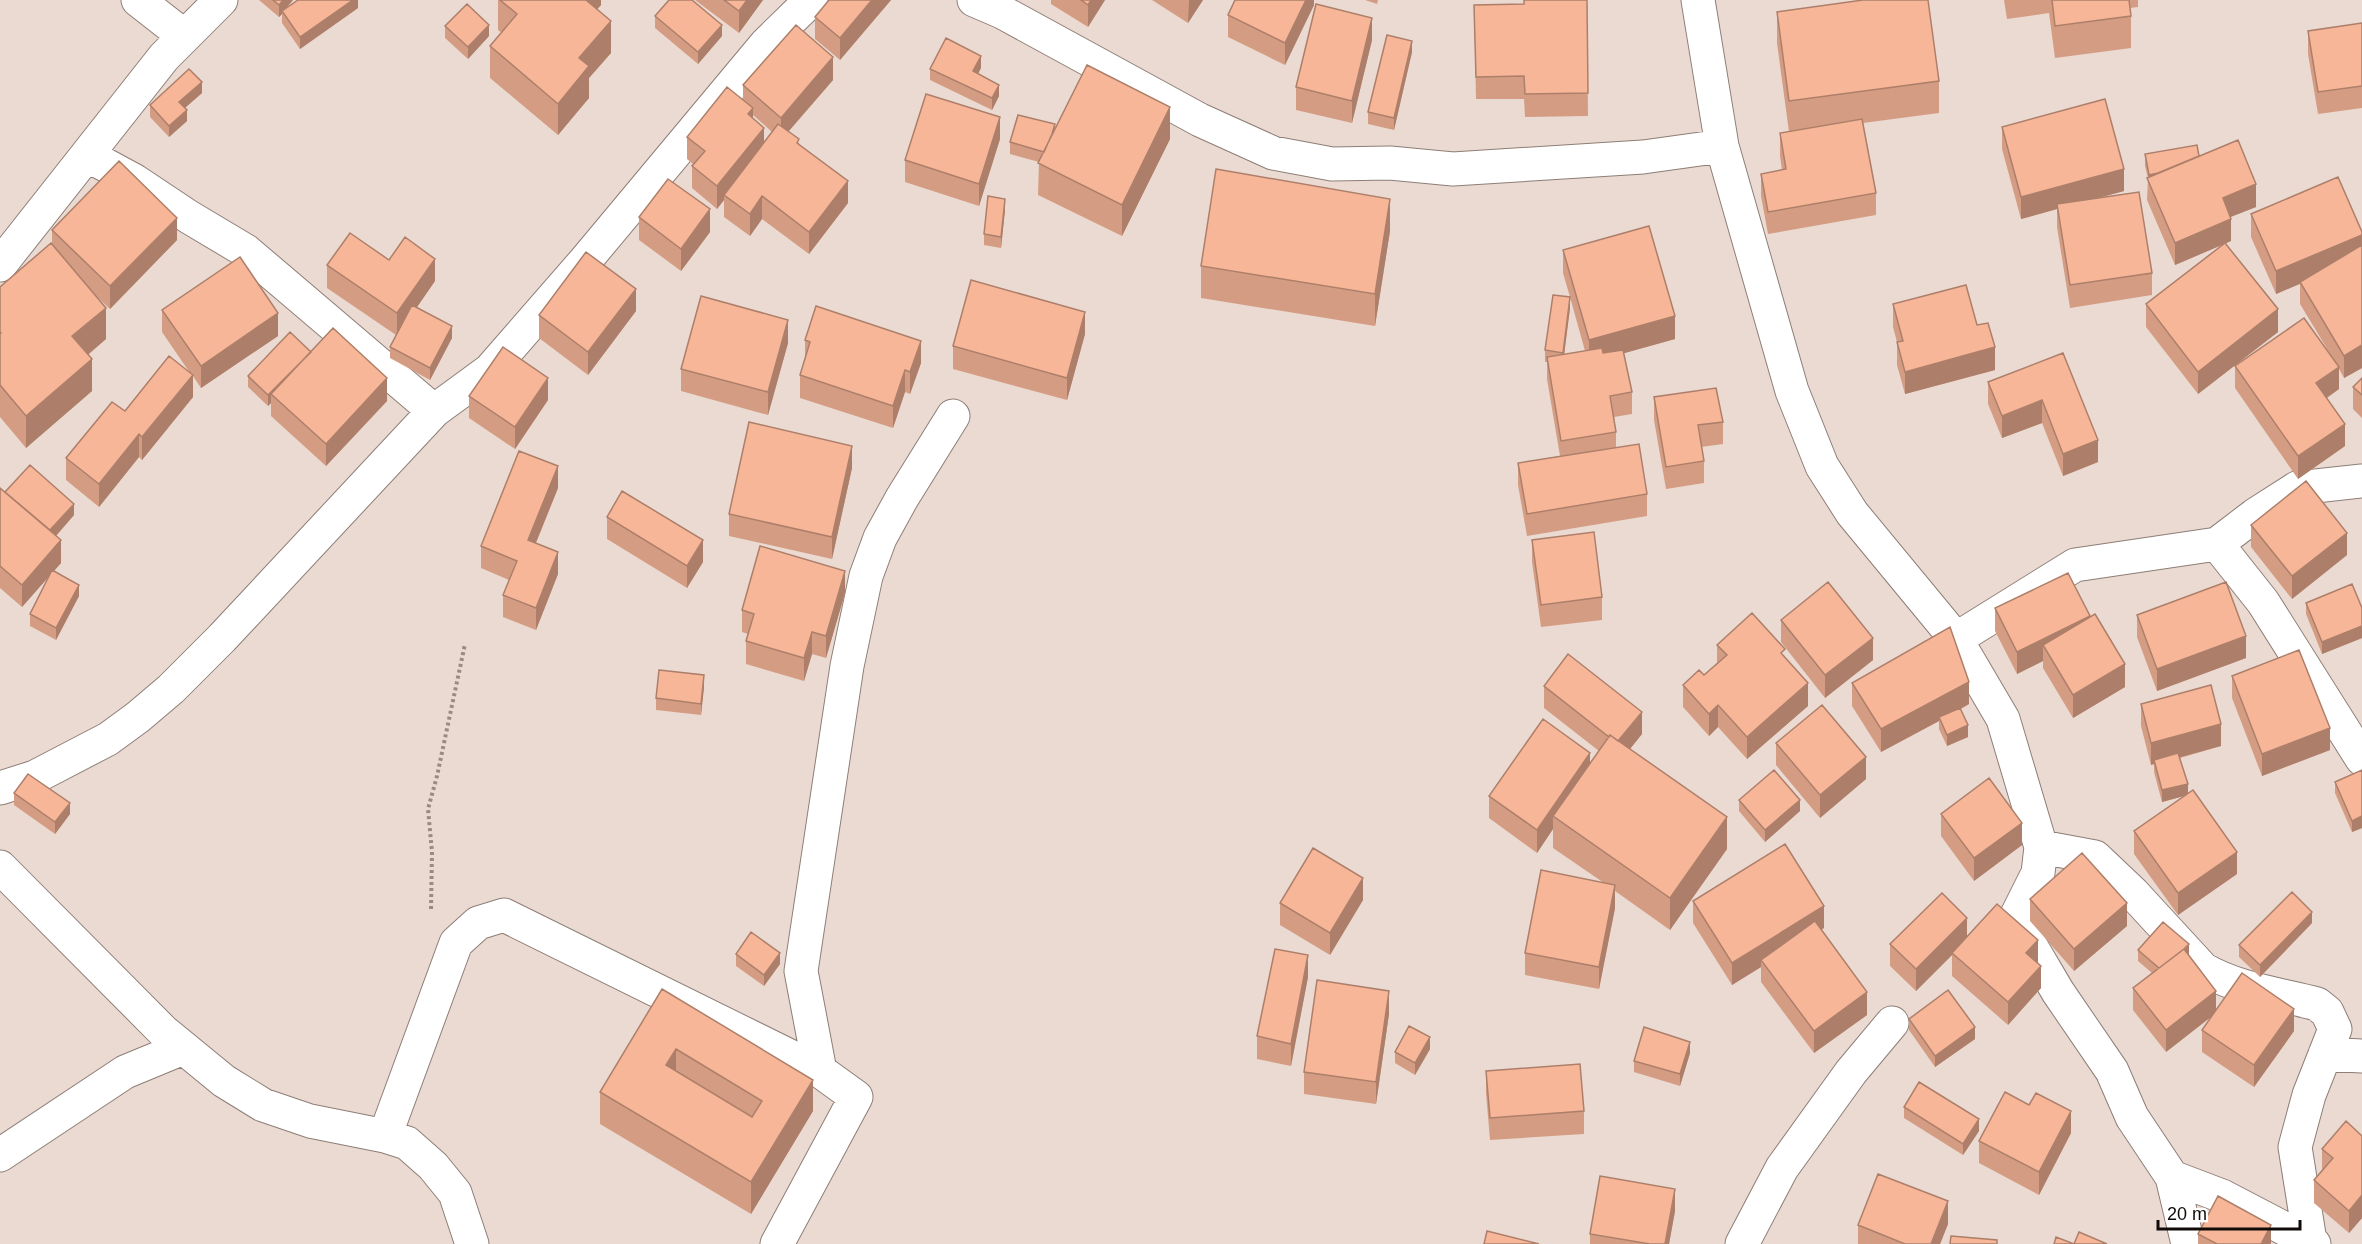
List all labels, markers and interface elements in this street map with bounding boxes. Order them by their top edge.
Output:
scale bar [2158,1193,2300,1231]
text: 20 m [2167,1204,2207,1224]

